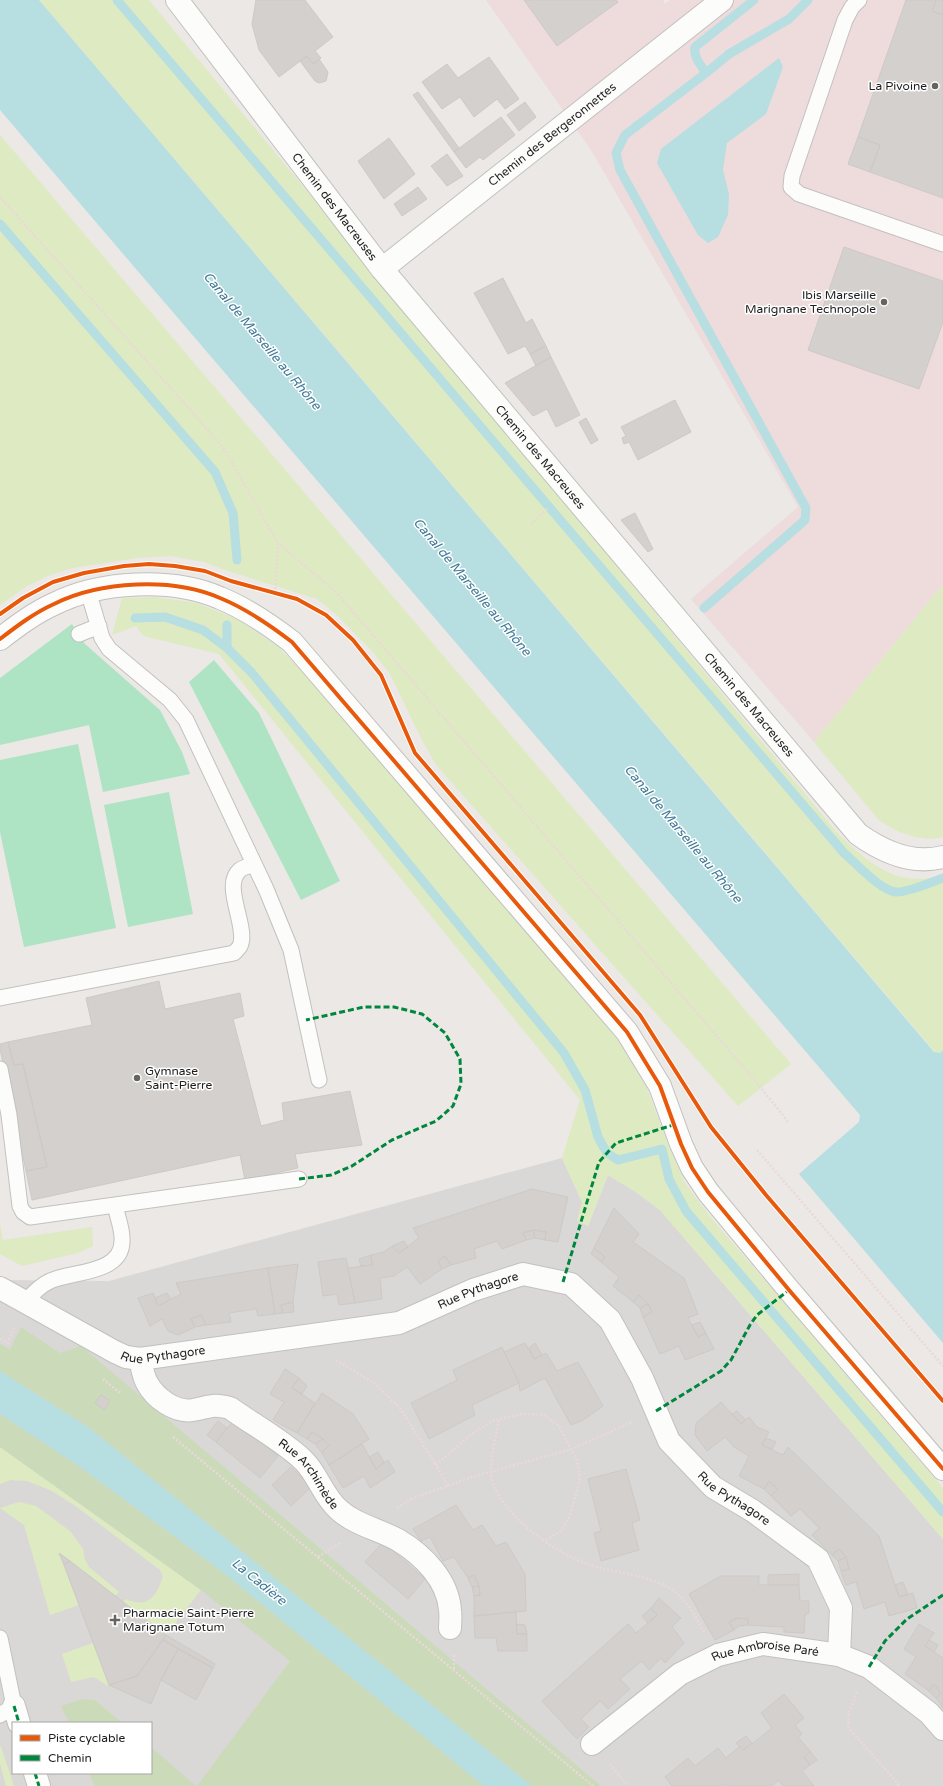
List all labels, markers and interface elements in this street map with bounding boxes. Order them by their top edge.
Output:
street label: Chemin des Bergeronnettes [486,79,619,189]
place label: La Pivoine [869,79,927,93]
marker: La Pivoine [930,81,940,91]
street label: Chemin des Macreuses [289,150,380,264]
water label: Canal de Marseille au Rhône [200,269,325,414]
place label: Ibis Marseille Marignane Technopole [745,288,876,316]
marker: Ibis Marseille Marignane Technopole [879,297,889,307]
street label: Chemin des Macreuses [493,402,588,512]
water label: Canal de Marseille au Rhône [410,515,535,660]
street label: Chemin des Macreuses [701,650,797,760]
water label: Canal de Marseille au Rhône [621,762,746,907]
place label: Gymnase Saint-Pierre [145,1064,213,1092]
marker: Gymnase Saint-Pierre [132,1073,142,1083]
street label: Rue Pythagore [435,1269,520,1312]
street label: Rue Pythagore [118,1343,206,1366]
street label: Rue Archimède [276,1436,342,1512]
street label: Rue Pythagore [695,1468,773,1528]
water label: La Cadière [229,1555,290,1609]
place label: Pharmacie Saint-Pierre Marignane Totum [123,1606,254,1634]
marker: Pharmacie Saint-Pierre Marignane Totum [110,1615,120,1625]
street label: Rue Ambroise Paré [709,1637,820,1664]
legend [12,1722,152,1774]
text: Piste cyclable [48,1731,126,1745]
text: Chemin [48,1751,92,1765]

